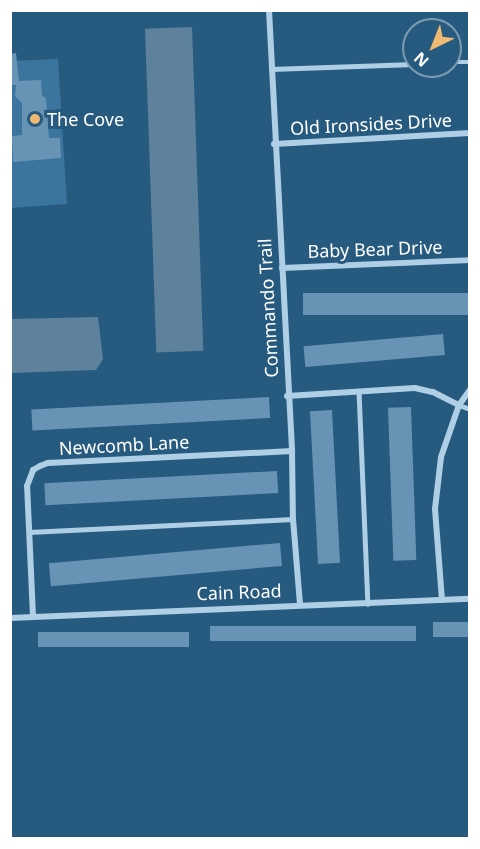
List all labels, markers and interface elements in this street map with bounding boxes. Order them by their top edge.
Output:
north arrow [402,18,462,78]
text: N [409,47,433,72]
place label: The Cove [47,108,124,130]
street label: Old Ironsides Drive [290,109,452,139]
marker: The Cove [28,112,42,126]
street label: Baby Bear Drive [307,236,443,262]
street label: Commando Trail [254,238,282,378]
street label: Newcomb Lane [58,431,190,459]
street label: Cain Road [196,580,282,604]

